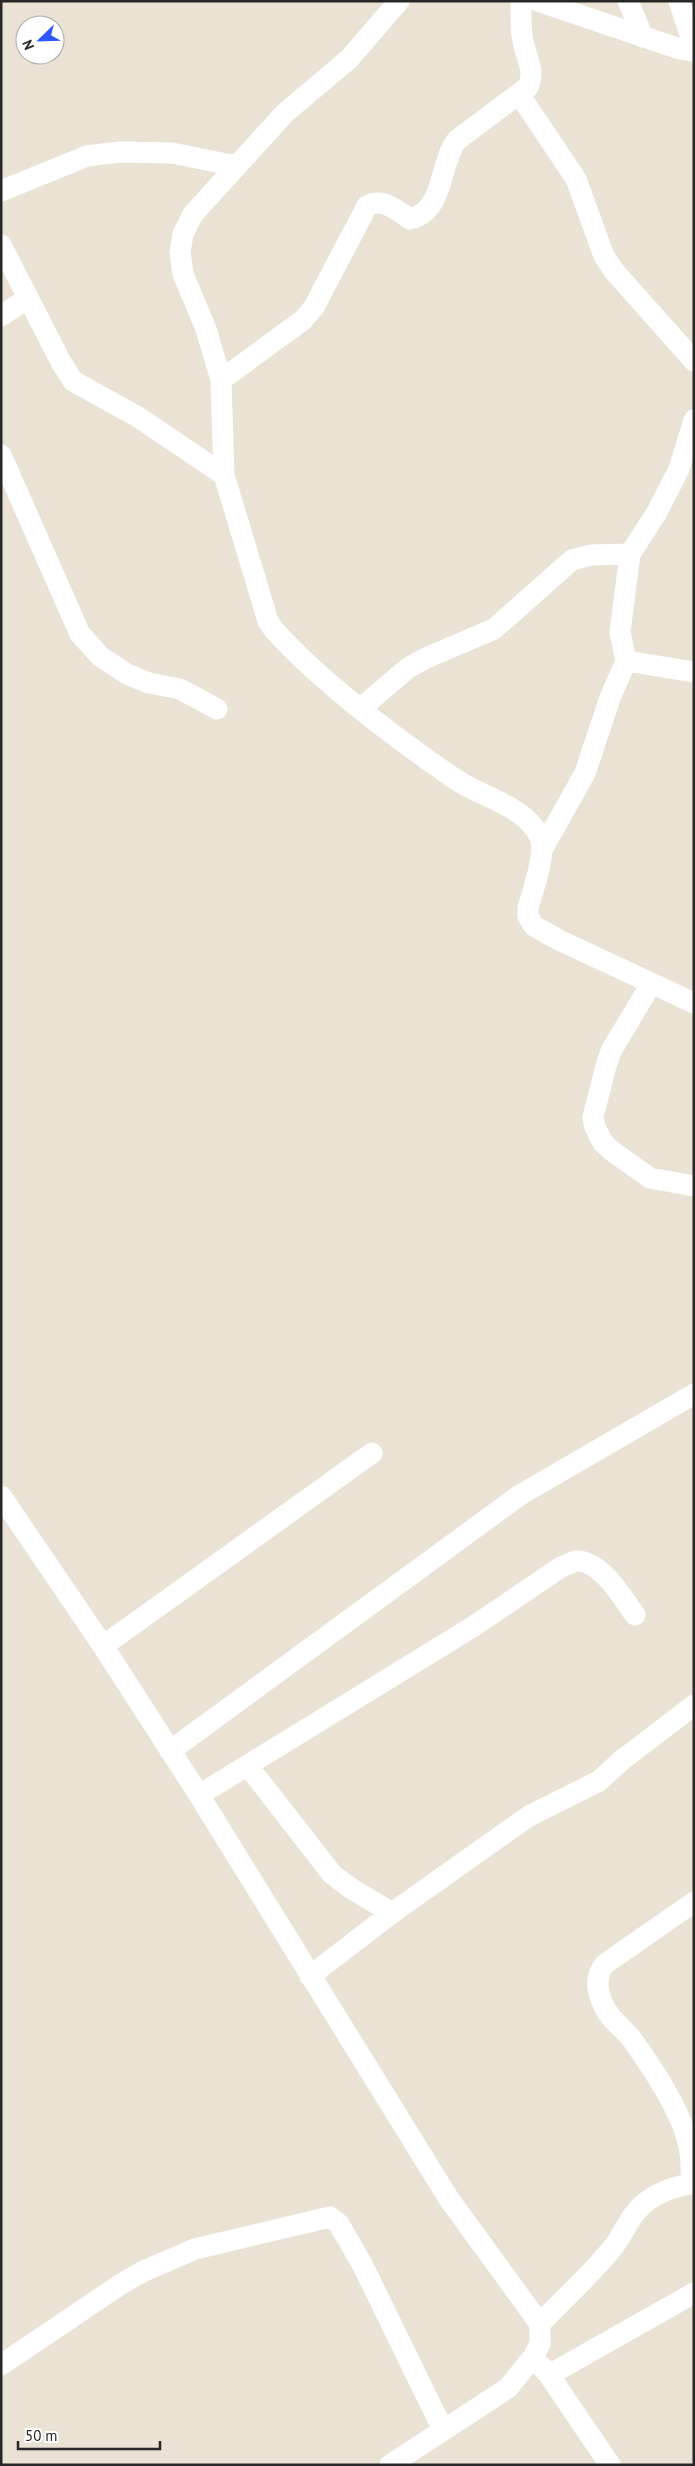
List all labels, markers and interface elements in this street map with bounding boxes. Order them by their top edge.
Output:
north arrow [15,15,65,65]
text: N [18,37,38,53]
scale bar [18,2418,160,2450]
text: 50 m [25,2426,58,2445]

